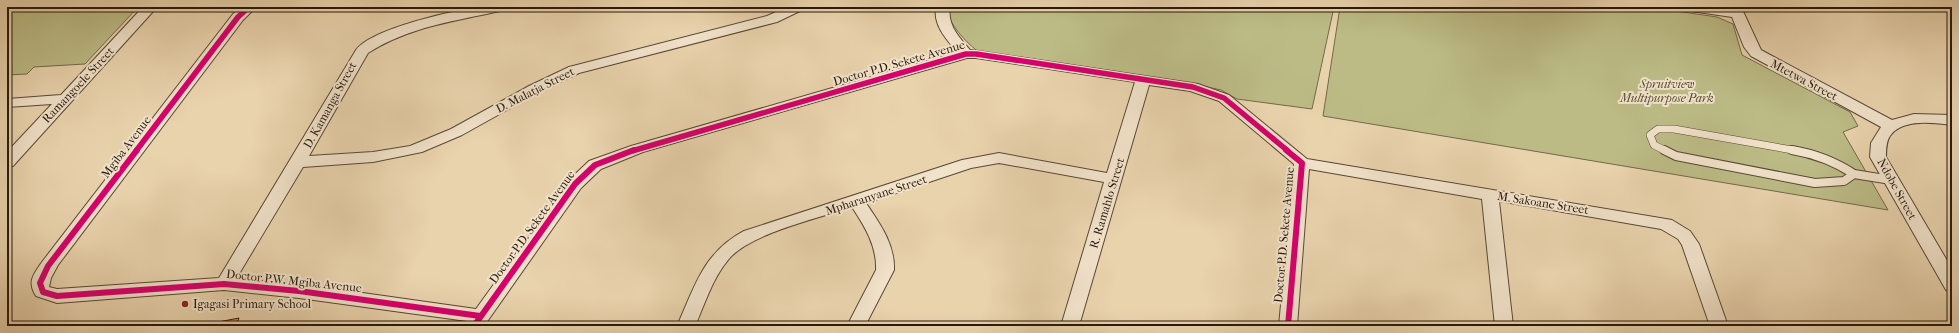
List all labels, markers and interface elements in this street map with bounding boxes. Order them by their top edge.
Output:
street label: Doctor P.D. Sekete Avenue [831,37,967,89]
street label: Ramangoele Street [39,44,117,126]
street label: Mtetwa Street [1768,56,1841,104]
street label: D. Kamanga Street [300,59,360,151]
street label: D. Malatja Street [493,64,577,116]
park label: Spruitview Multipurpose Park [1619,77,1714,105]
street label: Mgiba Avenue [98,113,154,181]
street label: R. Ramahlo Street [1087,155,1128,250]
street label: Ndobe Street [1874,156,1920,223]
street label: Doctor P.D. Sekete Avenue [1271,166,1297,304]
street label: Doctor P.D. Sekete Avenue [486,168,578,286]
street label: Mpharanyane Street [824,172,929,218]
street label: M. Sakoane Street [1496,189,1590,217]
street label: Doctor P.W. Mgiba Avenue [225,267,363,295]
place label: Igagasi Primary School [193,297,312,311]
marker: Igagasi Primary School [180,299,190,309]

